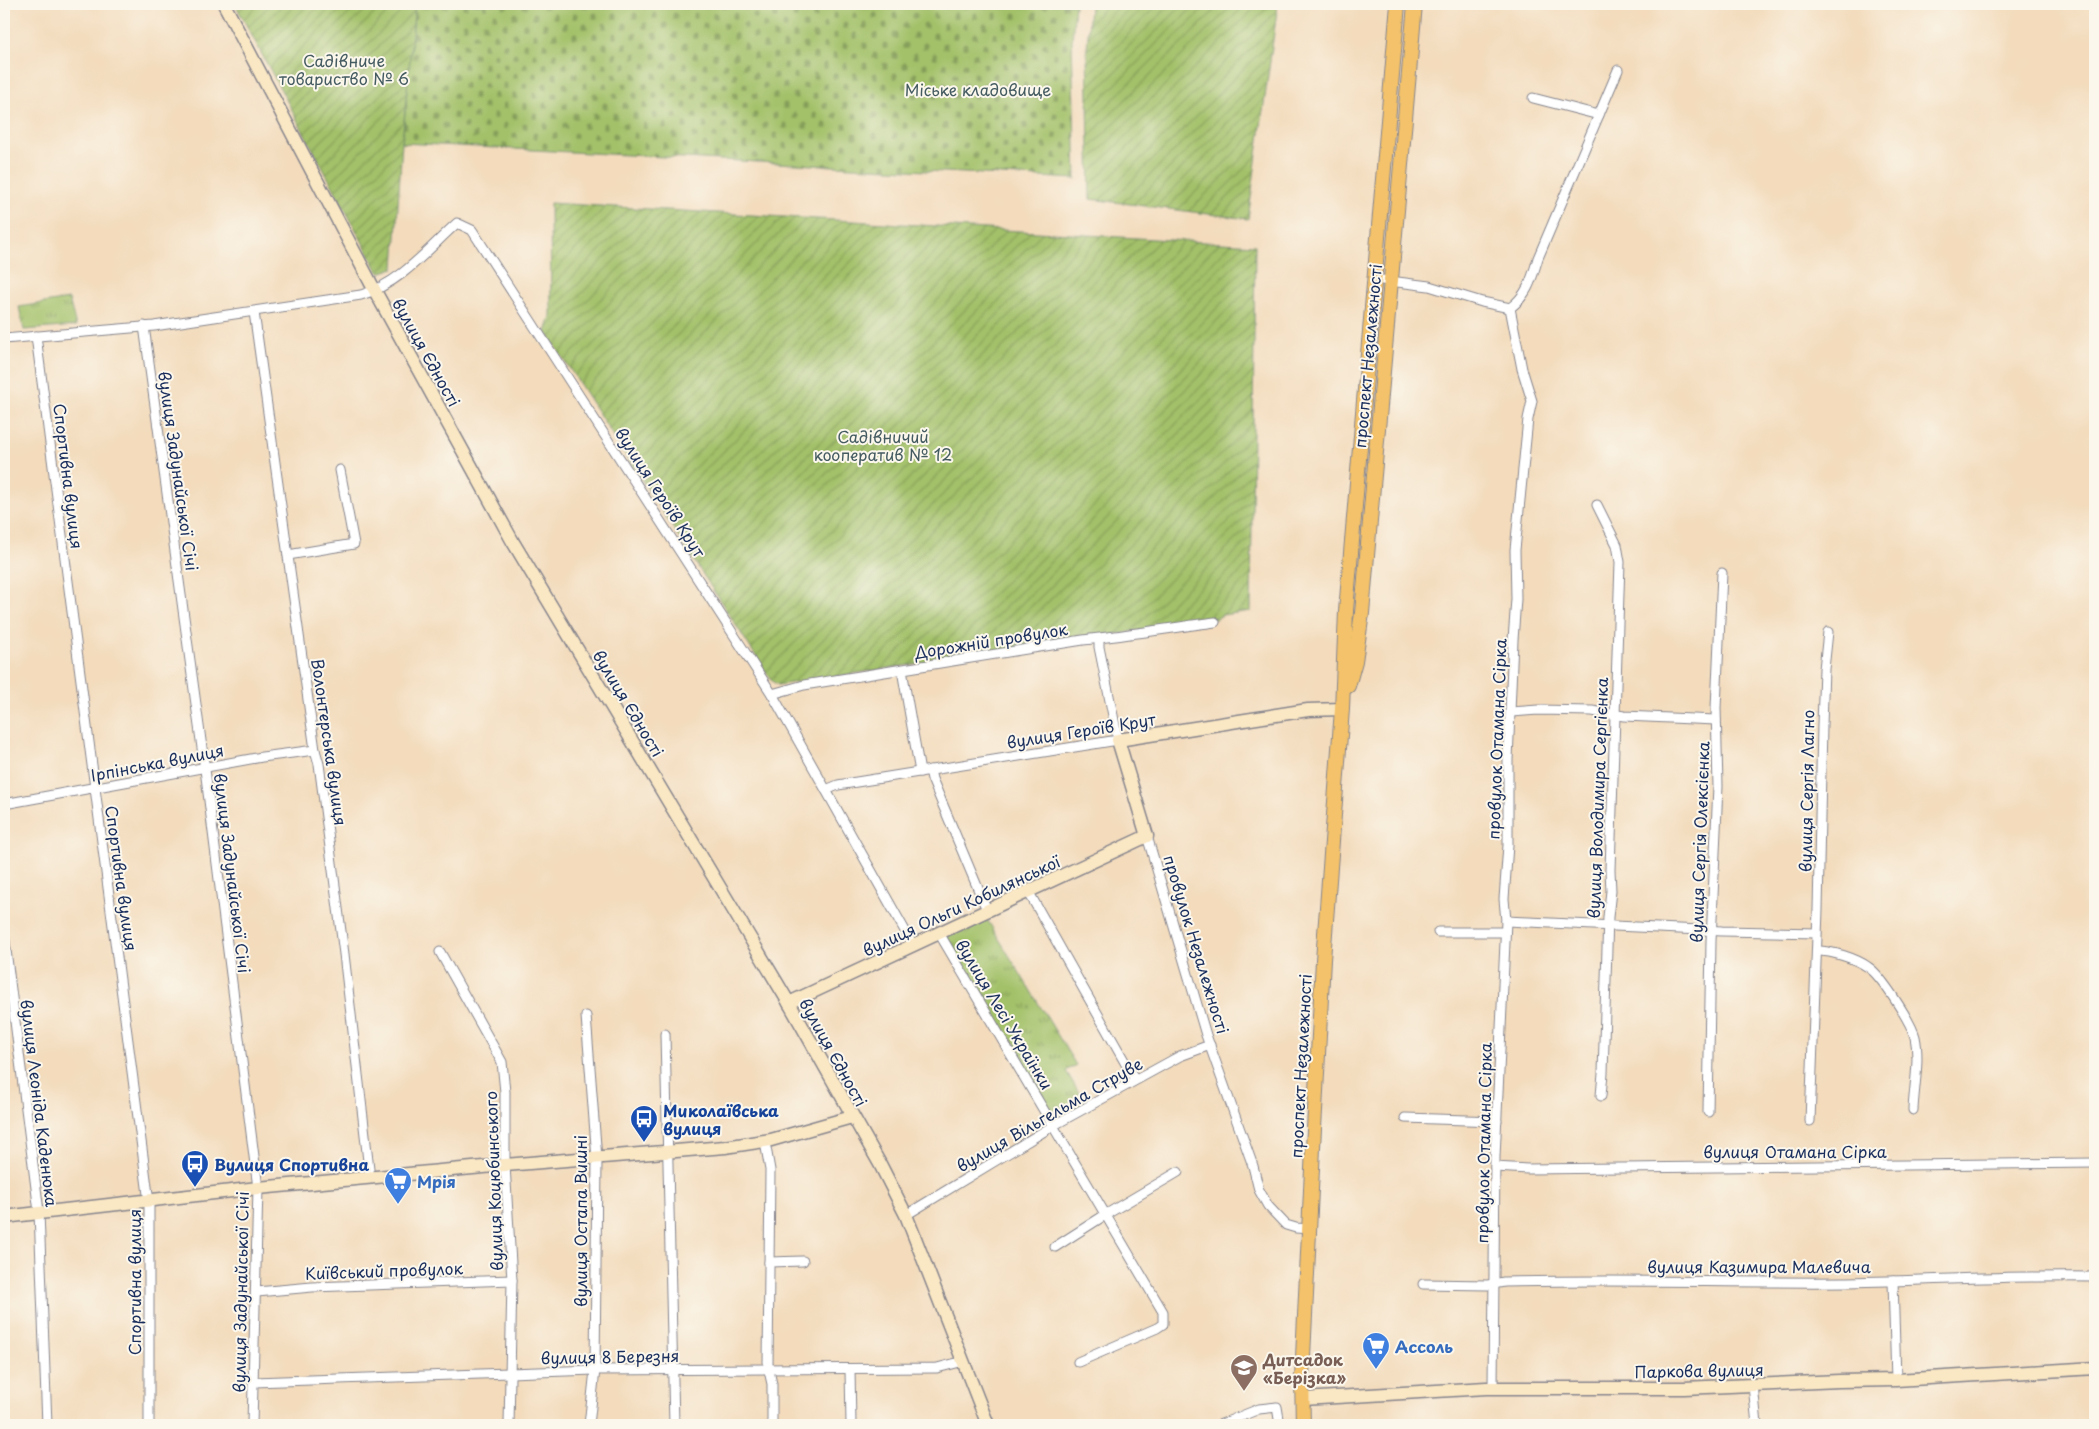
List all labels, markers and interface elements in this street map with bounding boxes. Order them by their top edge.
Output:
park label: Садівниче товариство № 6 [279,48,409,90]
park label: Міське кладовище [905,77,1051,101]
street label: проспект Незалежності [1347,263,1387,449]
street label: вулиця Єдності [387,293,467,411]
street label: вулиця Задунайської Січі [153,370,205,572]
street label: Спортивна вулиця [48,402,90,550]
street label: вулиця Героїв Крут [610,422,712,562]
park label: Садівничий кооператив № 12 [814,424,952,466]
street label: Дорожній провулок [912,616,1070,664]
street label: провулок Отамана Сірка [1481,638,1512,840]
street label: вулиця Єдності [588,645,670,761]
street label: Волонтерська вулиця [306,657,354,827]
street label: вулиця Володимира Сергієнка [1581,677,1613,919]
street label: вулиця Героїв Крут [1005,706,1157,754]
street label: вулиця Сергія Лагно [1793,709,1819,872]
street label: Ірпінська вулиця [88,737,226,787]
street label: вулиця Сергія Олексієнка [1683,741,1715,943]
street label: вулиця Задунайської Січі [209,772,257,974]
street label: Спортивна вулиця [100,804,144,952]
street label: вулиця Ольги Кобилянської [858,848,1065,961]
street label: провулок Незалежності [1158,852,1236,1036]
street label: вулиця Лесі Українки [951,934,1059,1094]
street label: проспект Незалежності [1283,973,1317,1159]
street label: вулиця Єдності [794,993,874,1111]
street label: вулиця Леоніда Каденюка [15,998,65,1208]
street label: провулок Отамана Сірка [1469,1042,1497,1244]
street label: вулиця Вільгельма Струве [952,1051,1147,1177]
street label: вулиця Коцюбинського [478,1091,508,1271]
place label: Миколаївська вулиця [663,1098,779,1140]
bus stop icon: Миколаївська вулиця [629,1104,659,1143]
street label: вулиця Остапа Вишні [568,1135,592,1307]
street label: вулиця Отамана Сірка [1703,1139,1887,1163]
bus stop icon: Вулиця Спортивна [180,1149,210,1188]
place label: Вулиця Спортивна [214,1152,369,1176]
supermarket icon: Мрія [383,1166,413,1205]
place label: Мрія [417,1169,456,1193]
street label: вулиця Задунайської Січі [226,1191,254,1393]
street label: Спортивна вулиця [122,1209,146,1355]
street label: вулиця Казимира Малевича [1647,1254,1871,1278]
street label: Київський провулок [305,1255,464,1285]
supermarket icon: Ассоль [1361,1331,1391,1370]
place label: Ассоль [1395,1334,1453,1358]
street label: вулиця 8 Березня [541,1343,679,1369]
place label: Дитсадок «Берізка» [1262,1347,1347,1389]
school or university icon: Дитсадок «Берізка» [1229,1353,1259,1392]
street label: Паркова вулиця [1634,1357,1764,1383]

